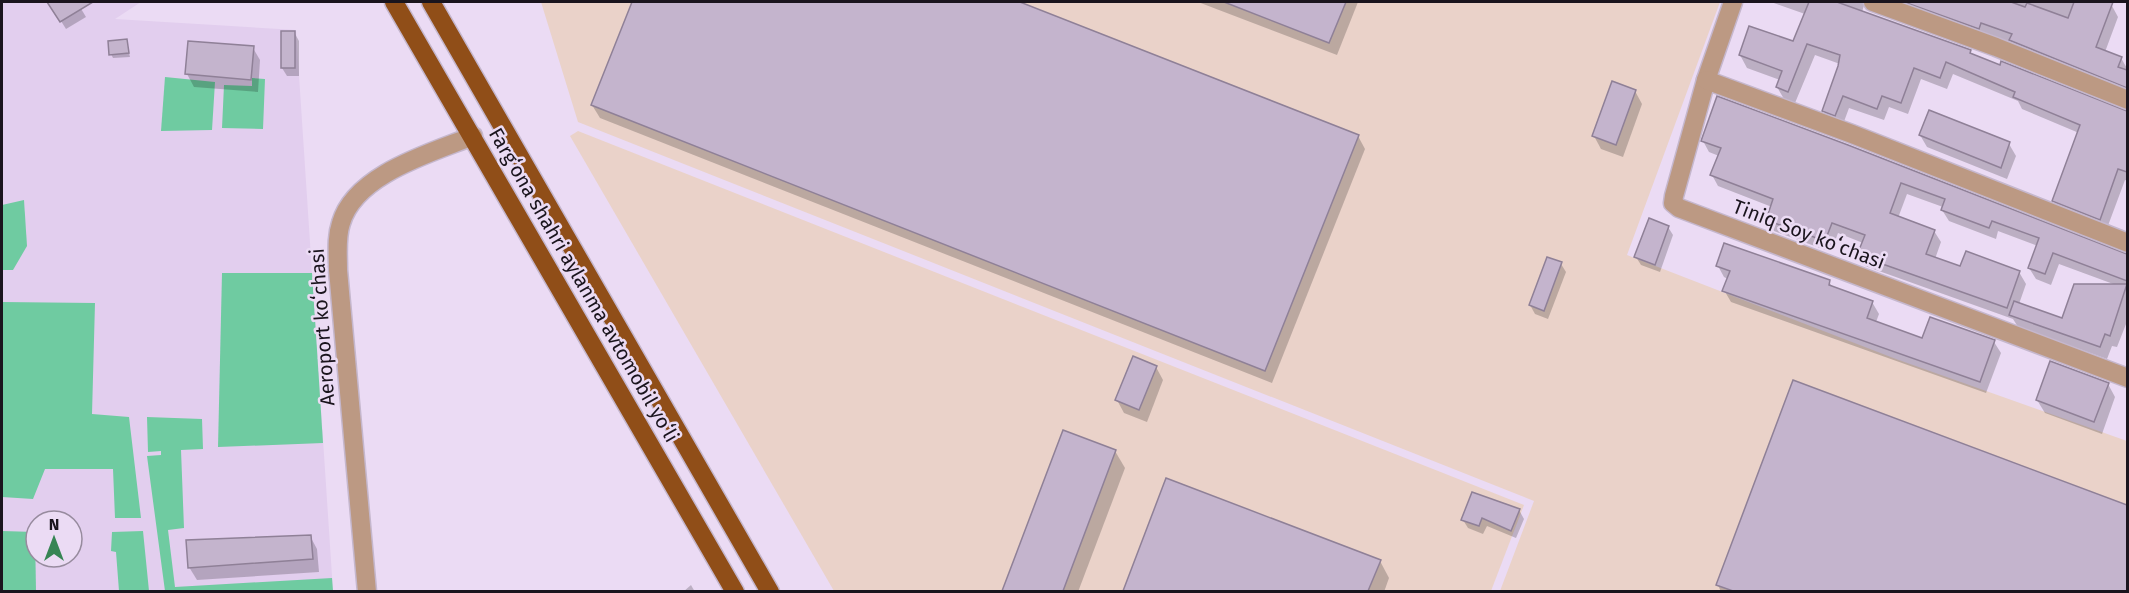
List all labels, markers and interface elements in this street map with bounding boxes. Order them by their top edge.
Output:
street label: Fargʻona shahri aylanma avtomobil yoʻli [484,124,684,446]
street label: Tiniq Soy koʻchasi [1730,194,1888,274]
street label: Aeroport koʻchasi [305,247,339,407]
north arrow [24,509,84,569]
text: N [49,515,59,534]

